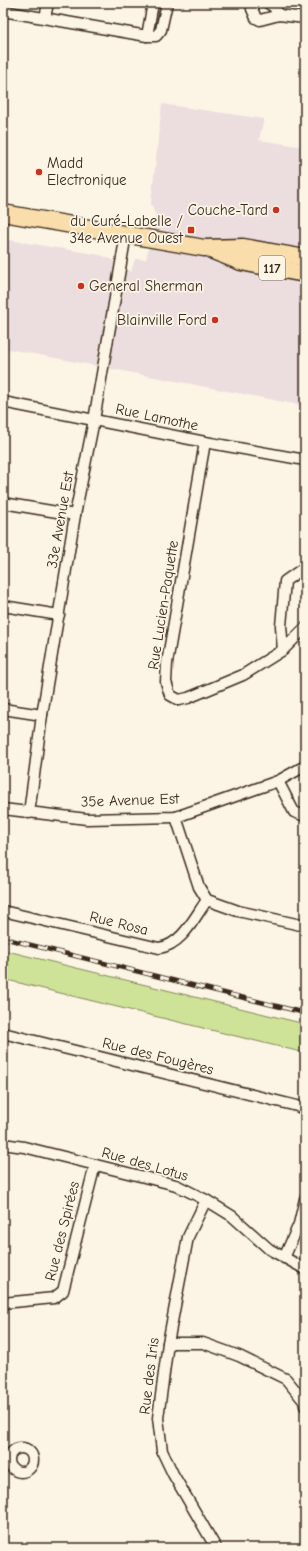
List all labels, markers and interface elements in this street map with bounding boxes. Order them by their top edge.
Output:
place label: Madd Electronique [47,154,127,189]
marker: Madd Electronique [34,167,44,177]
place label: Couche-Tard [188,201,268,219]
marker: Couche-Tard [271,205,281,215]
place label: du Curé-Labelle / 34e Avenue Ouest [70,212,184,247]
marker: du Curé-Labelle / 34e Avenue Ouest [186,225,196,235]
road number: 117 [259,256,285,280]
place label: General Sherman [89,277,203,295]
marker: General Sherman [76,281,86,291]
place label: Blainville Ford [117,311,207,329]
marker: Blainville Ford [210,315,220,325]
street label: Rue Lamothe [114,399,201,435]
street label: 33e Avenue Est [43,470,77,570]
street label: Rue Lucien-Paquette [144,539,182,671]
street label: 35e Avenue Est [80,789,180,811]
street label: Rue Rosa [88,907,150,939]
street label: Rue des Fougères [100,1033,216,1079]
street label: Rue des Lotus [100,1143,190,1185]
street label: Rue des Spirées [41,1179,83,1283]
street label: Rue des Iris [135,1337,163,1415]

